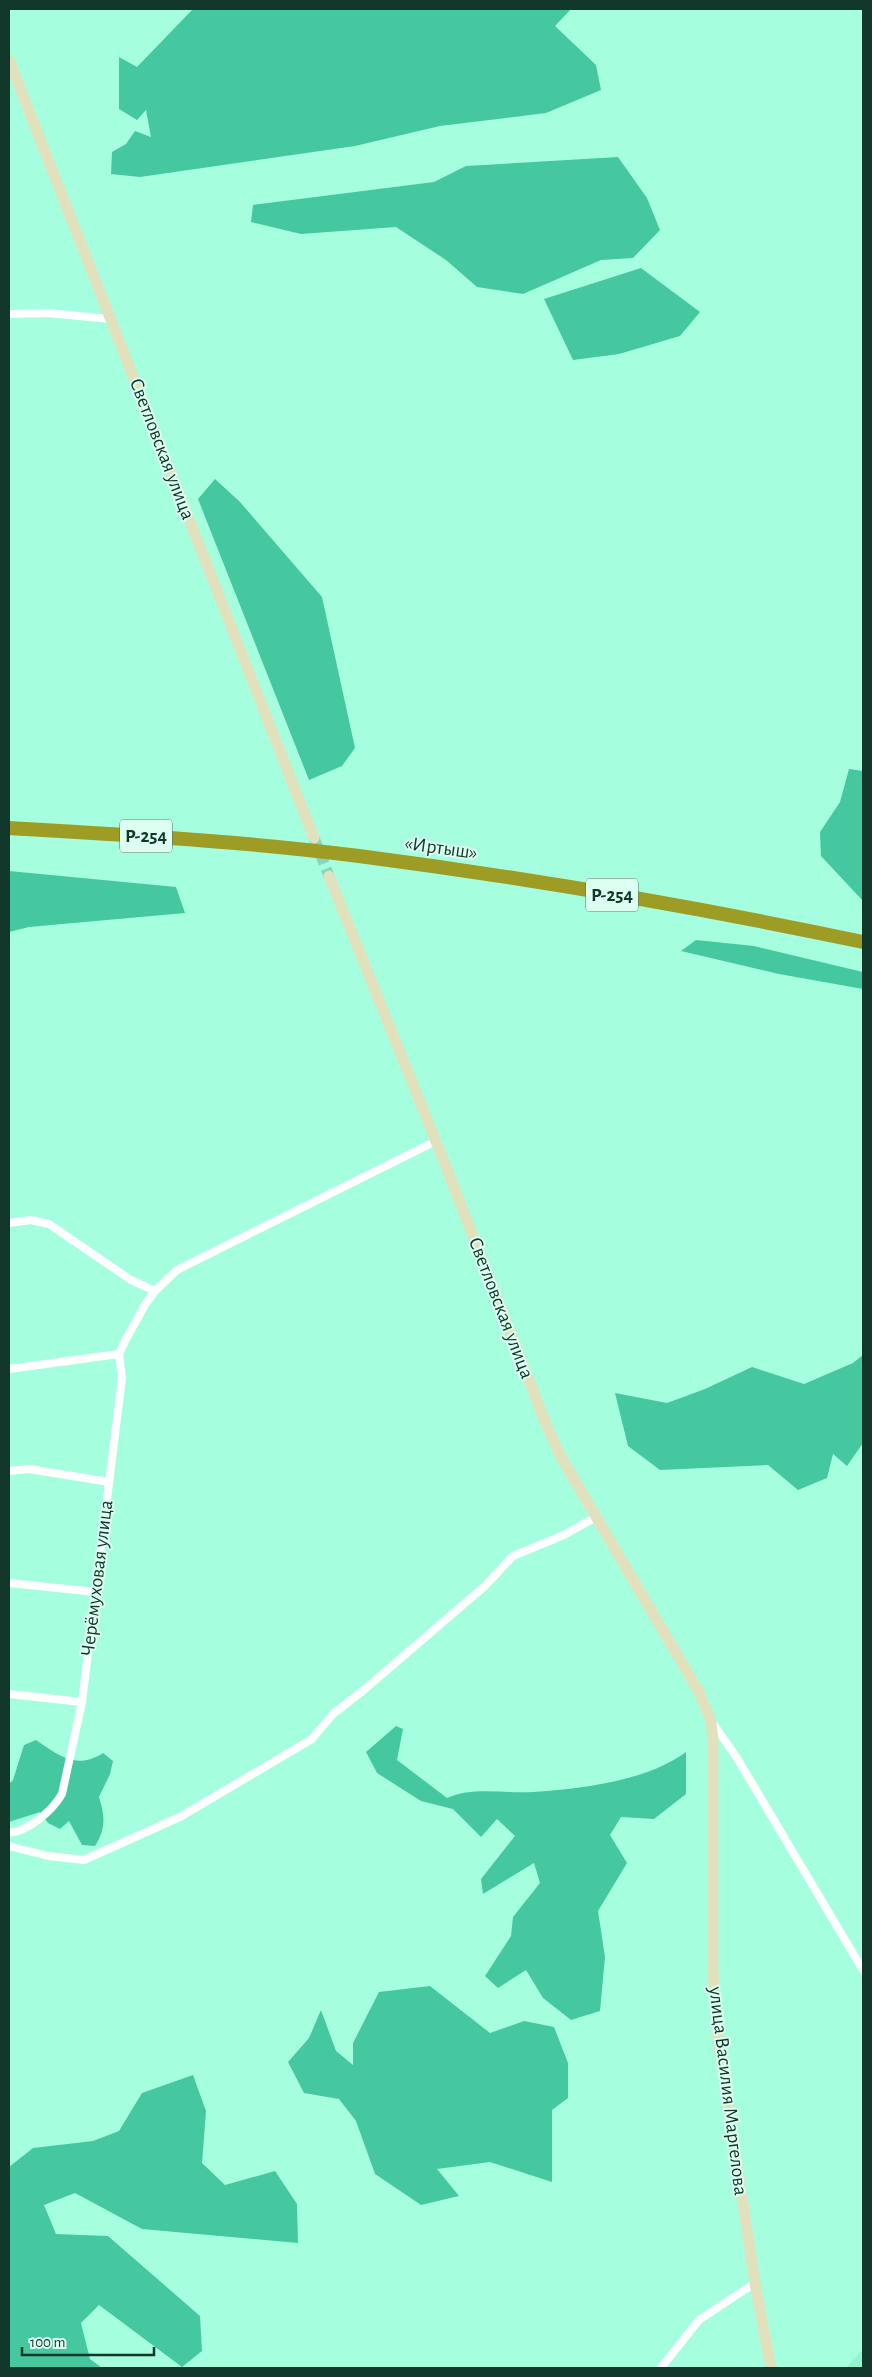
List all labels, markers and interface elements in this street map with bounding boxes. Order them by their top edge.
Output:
street label: Светловская улица [126,375,198,523]
road number: Р-254 [120,819,172,852]
street label: «Иртыш» [403,833,479,863]
road number: Р-254 [586,878,638,912]
street label: Светловская улица [465,1234,537,1382]
street label: Черёмуховая улица [78,1499,116,1657]
street label: улица Василия Маргелова [705,1984,751,2197]
scale bar [22,2324,155,2356]
text: 100 m [30,2335,65,2350]

